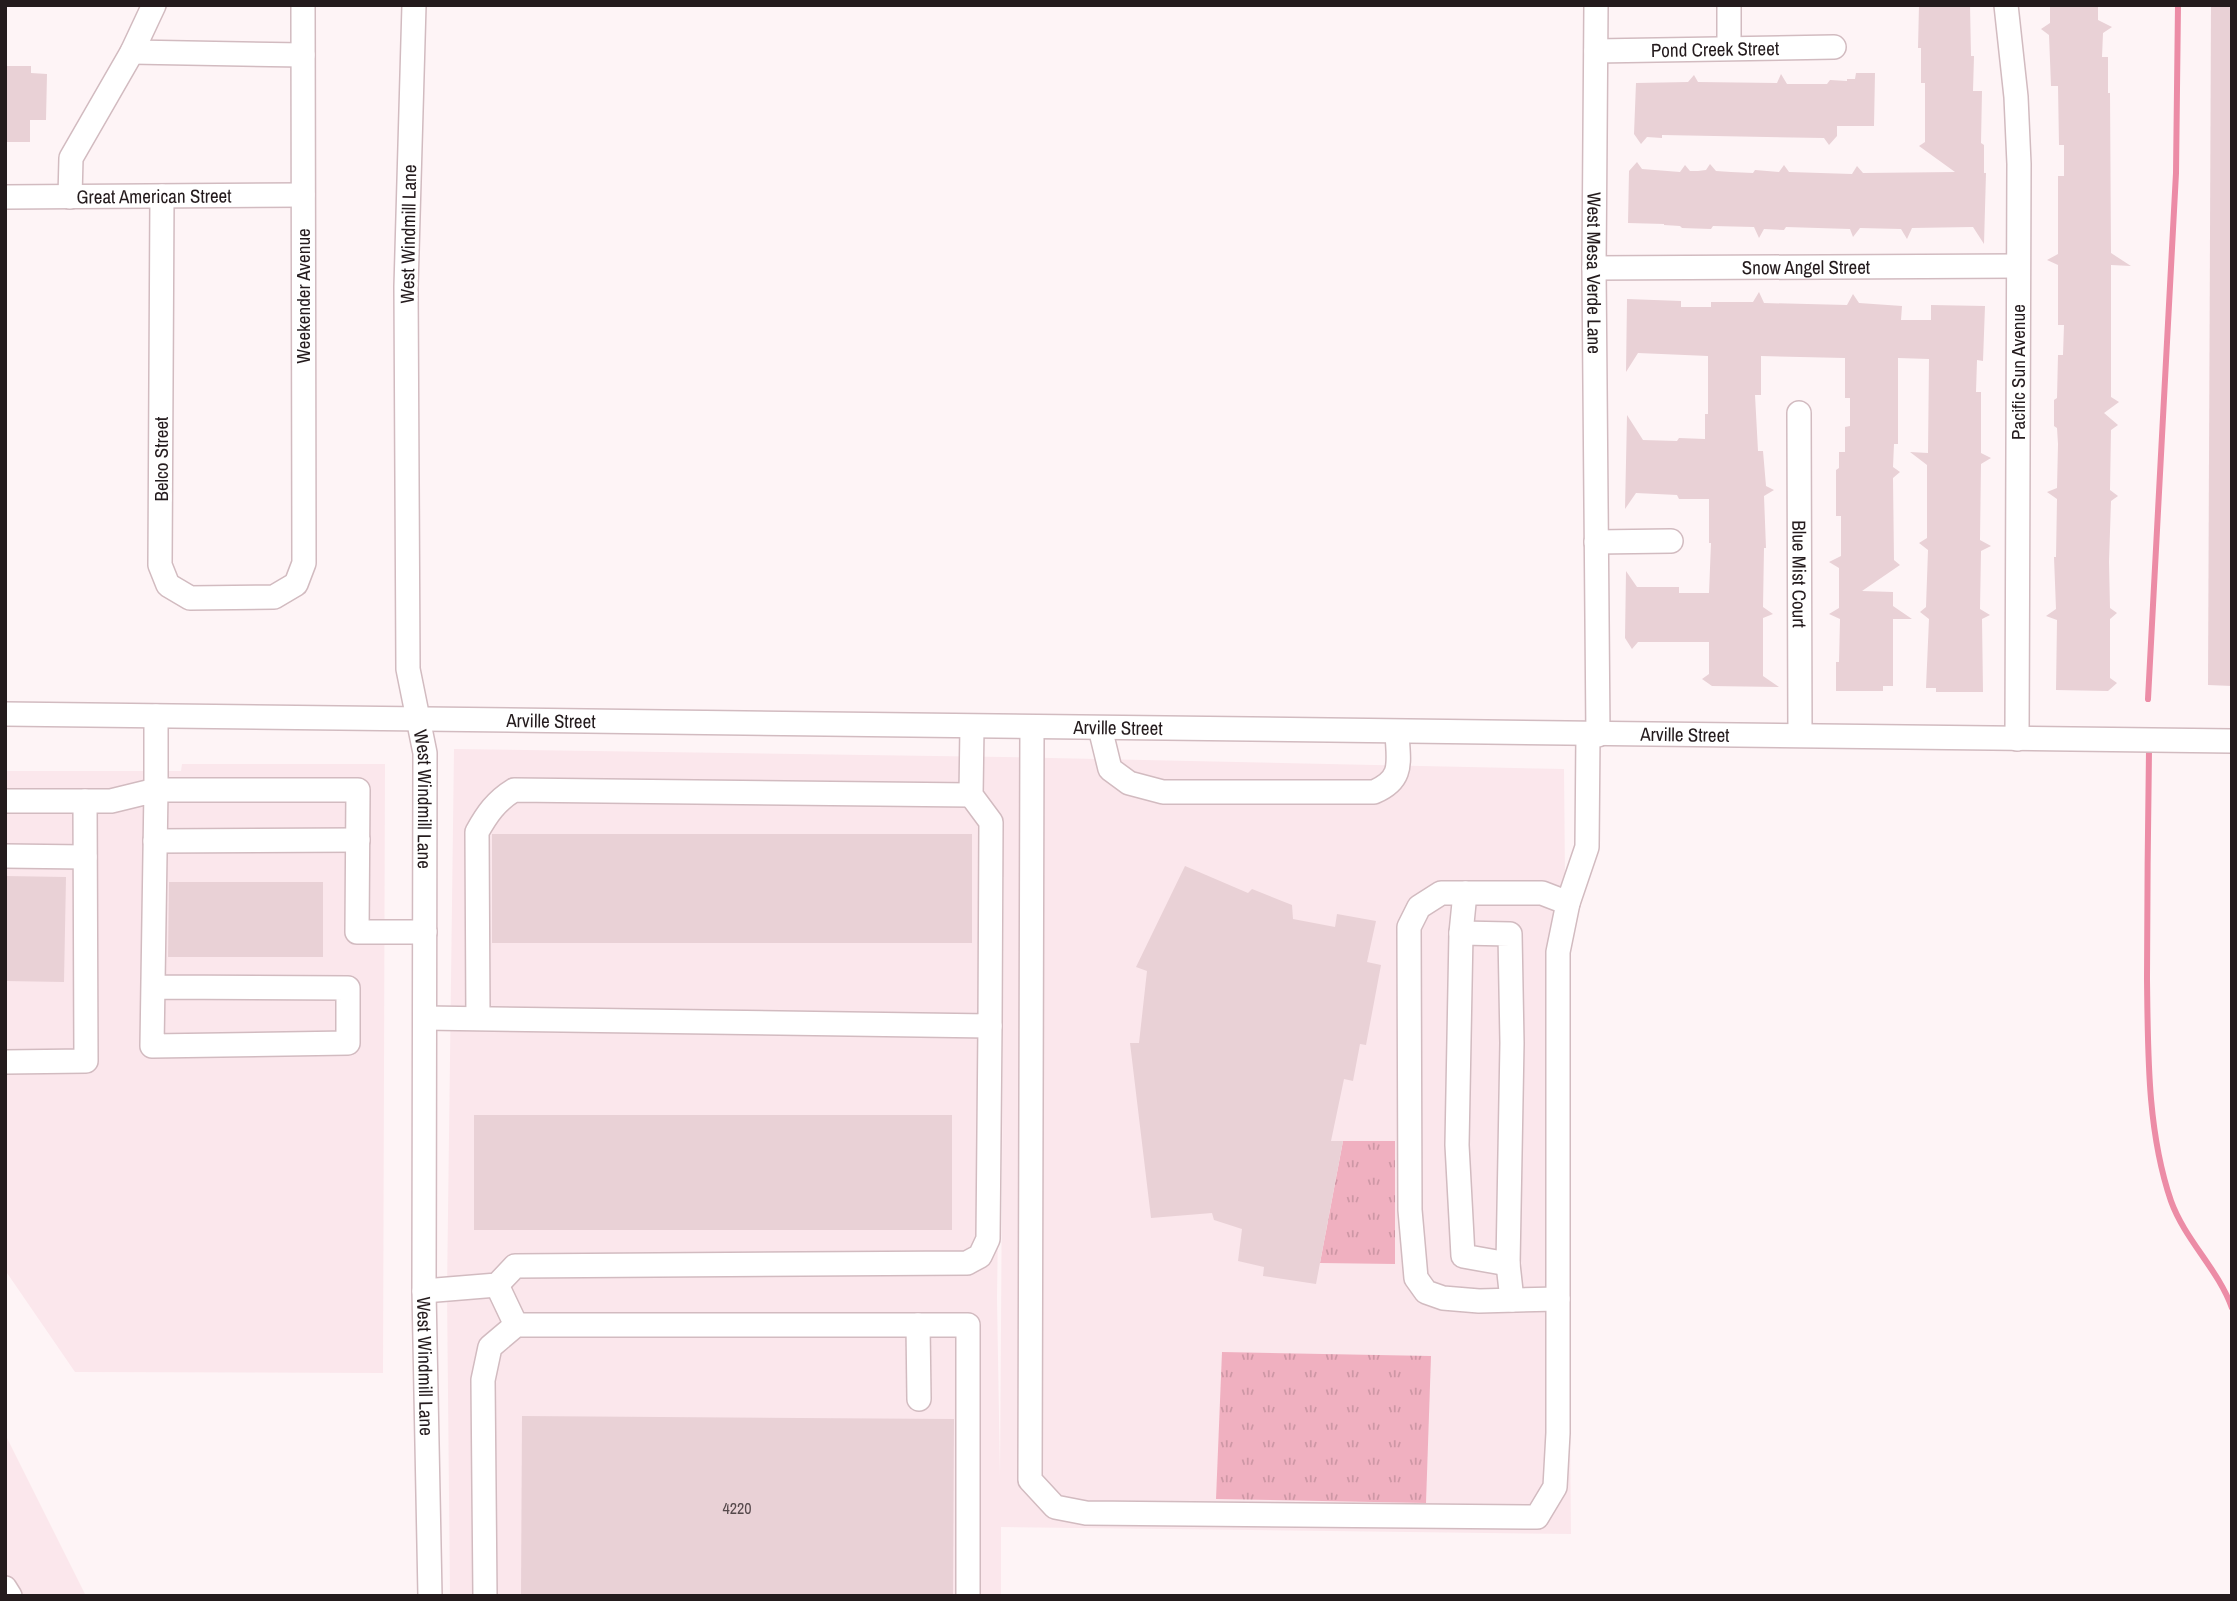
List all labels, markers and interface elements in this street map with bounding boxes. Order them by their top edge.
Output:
street label: Pond Creek Street [1651,35,1780,63]
street label: West Windmill Lane [394,164,422,304]
street label: Great American Street [76,182,232,210]
street label: West Mesa Verde Lane [1581,192,1608,354]
street label: Weekender Avenue [290,228,316,364]
street label: Snow Angel Street [1742,254,1871,280]
street label: Pacific Sun Avenue [2005,304,2031,440]
street label: Belco Street [148,416,174,501]
street label: Blue Mist Court [1786,520,1813,628]
street label: Arville Street [505,707,596,734]
street label: Arville Street [1072,714,1163,741]
street label: Arville Street [1639,721,1730,748]
street label: West Windmill Lane [408,727,438,869]
street label: West Windmill Lane [411,1296,440,1436]
house number: 4220 [722,1497,752,1519]

